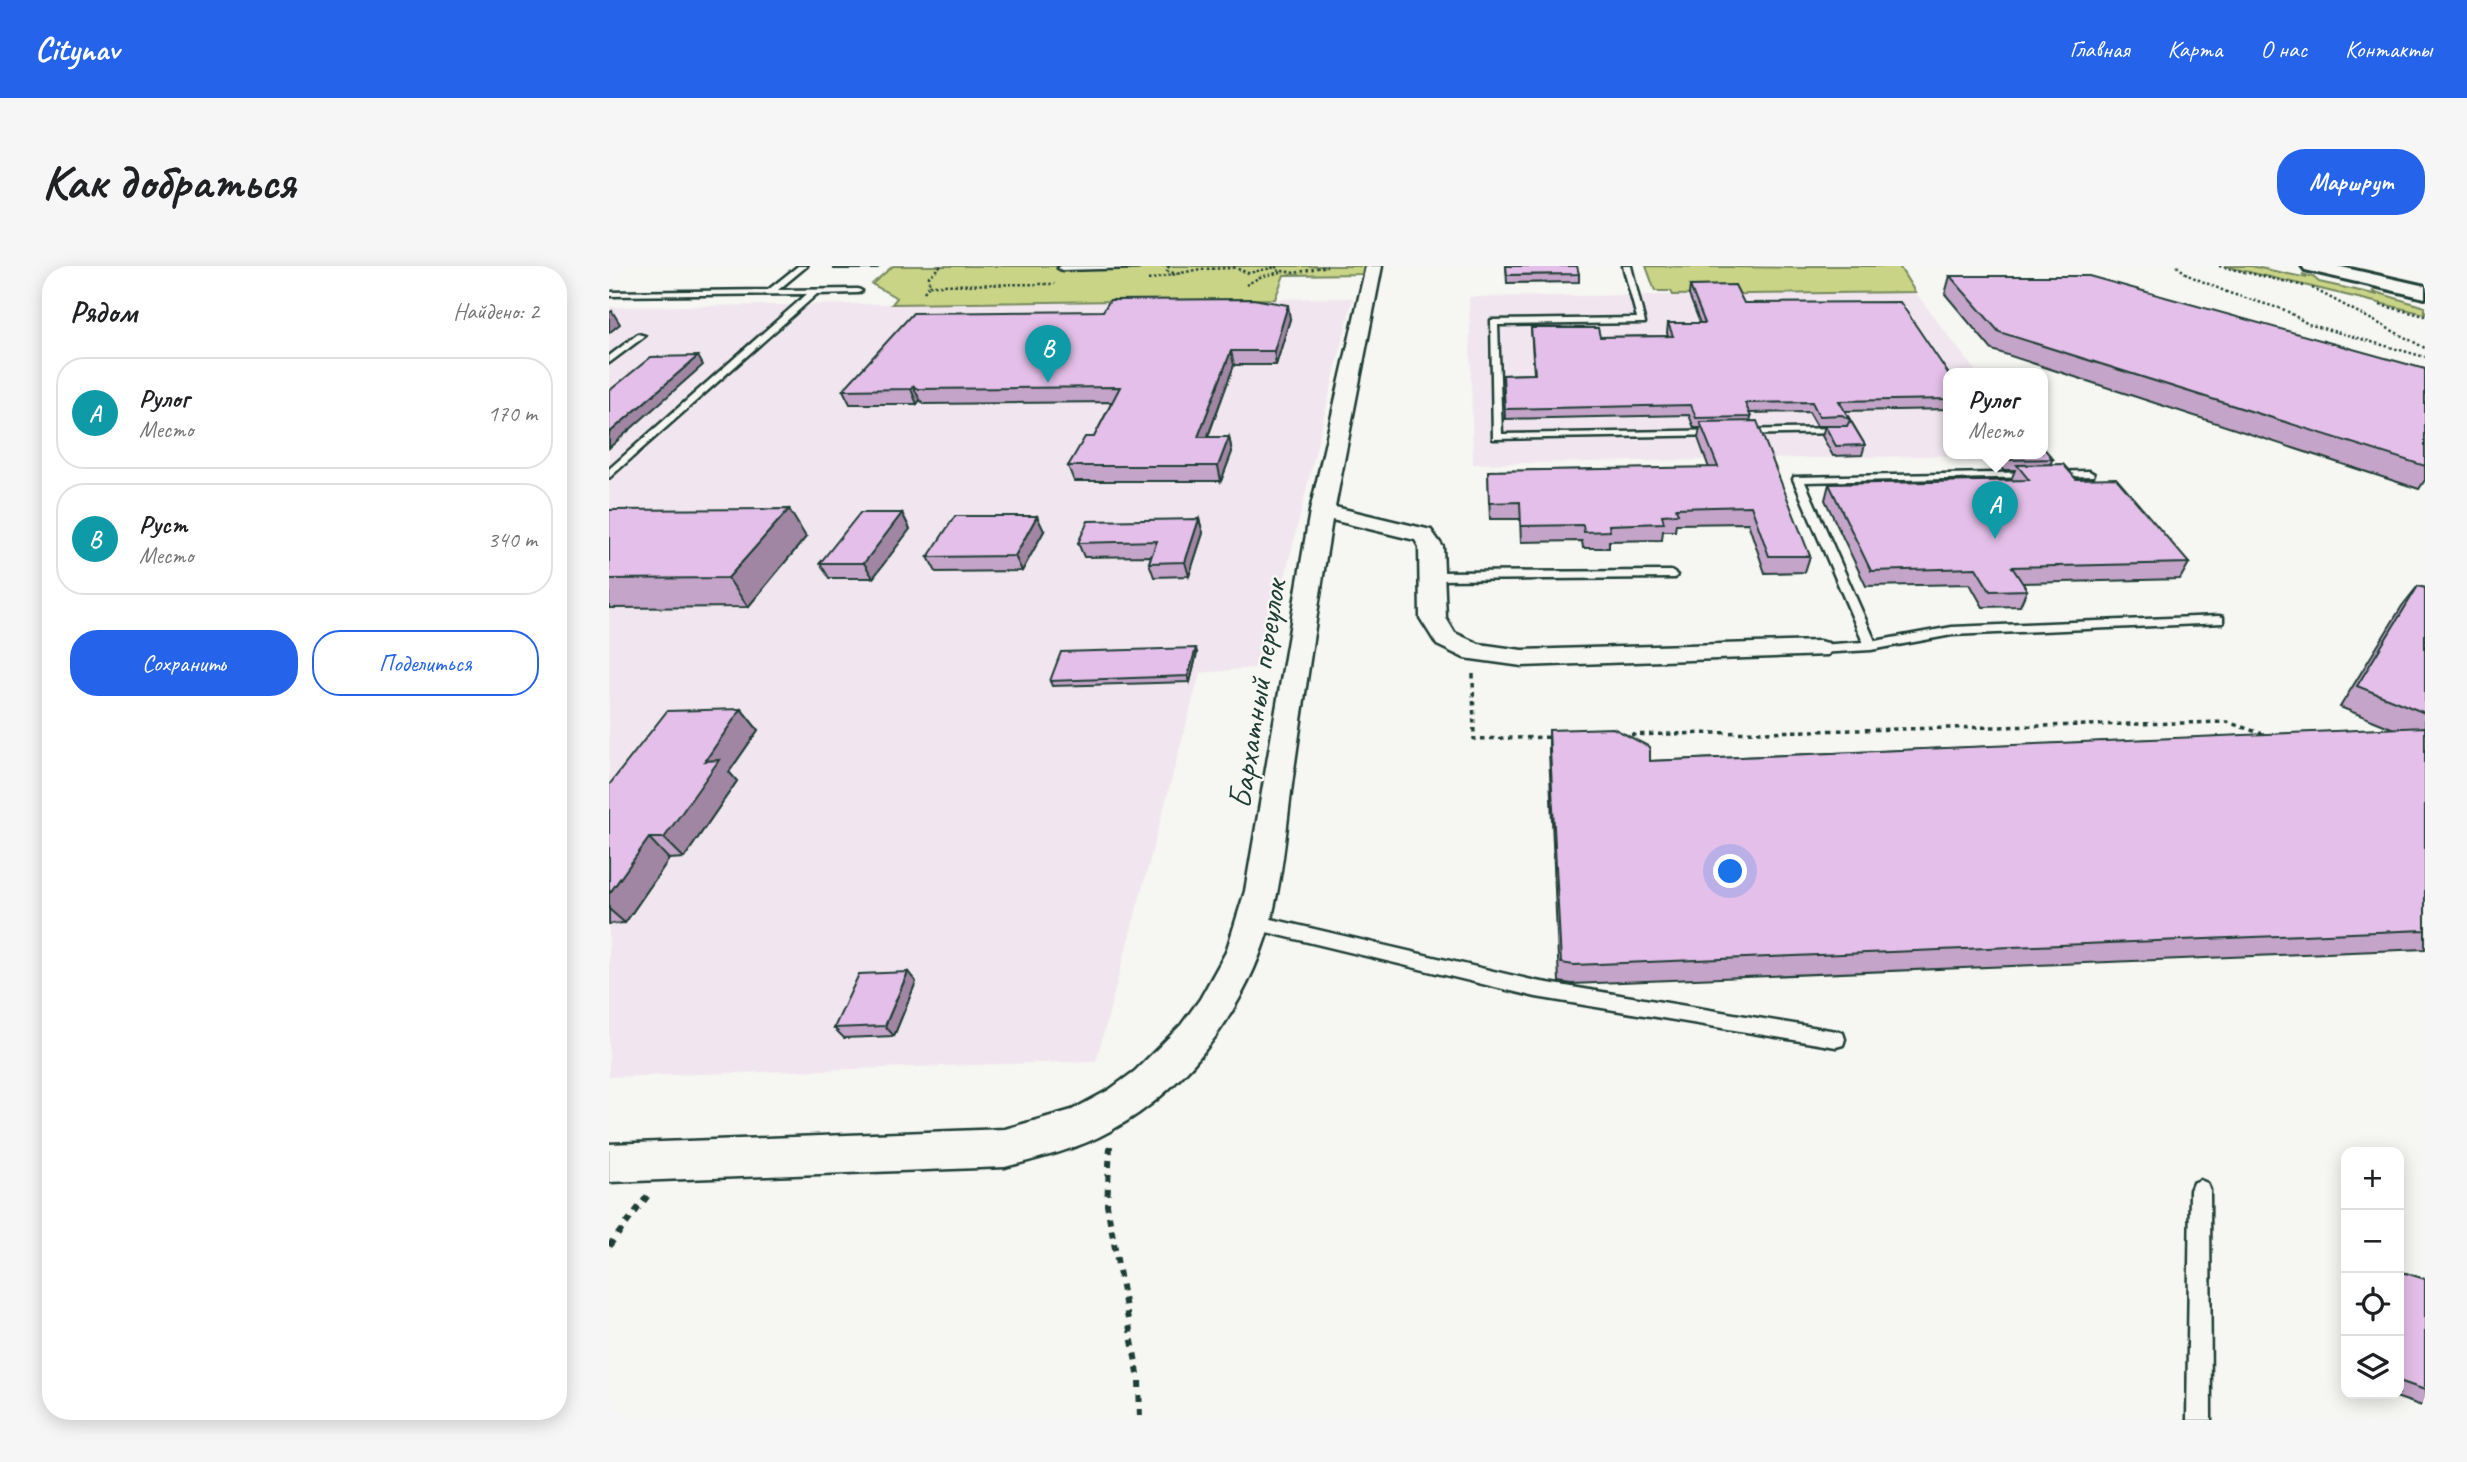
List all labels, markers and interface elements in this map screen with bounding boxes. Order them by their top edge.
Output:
text: Citynav [35,28,119,70]
text: Главная [2069,34,2130,64]
text: Карта [2168,34,2222,64]
text: О нас [2260,34,2307,64]
text: Контакты [2345,34,2432,64]
button: Маршрут [2277,149,2425,215]
text: Как добраться [42,151,295,213]
text: Рядом [70,293,137,331]
text: Найдено: 2 [453,297,539,326]
pin: B [1025,325,1071,383]
popup [1943,368,2048,459]
text: Рулог [139,382,189,415]
text: Рулог [1968,383,2018,416]
text: A [89,399,101,428]
text: 170 m [488,399,537,428]
text: Место [139,415,193,444]
text: Место [1968,416,2023,445]
pin: A [1972,481,2018,539]
text: Руст [139,508,187,541]
text: B [89,525,101,554]
text: 340 m [488,525,537,554]
text: Место [139,541,193,570]
street label: Бархатный переулок [1218,574,1296,811]
button: Сохранить [70,630,298,696]
button: Поделиться [312,630,539,696]
your location [1713,854,1747,888]
map controls [2341,1147,2404,1399]
button: + [2341,1147,2404,1210]
button: − [2341,1210,2404,1273]
button: locate [2341,1273,2404,1336]
button: layers [2341,1336,2404,1399]

